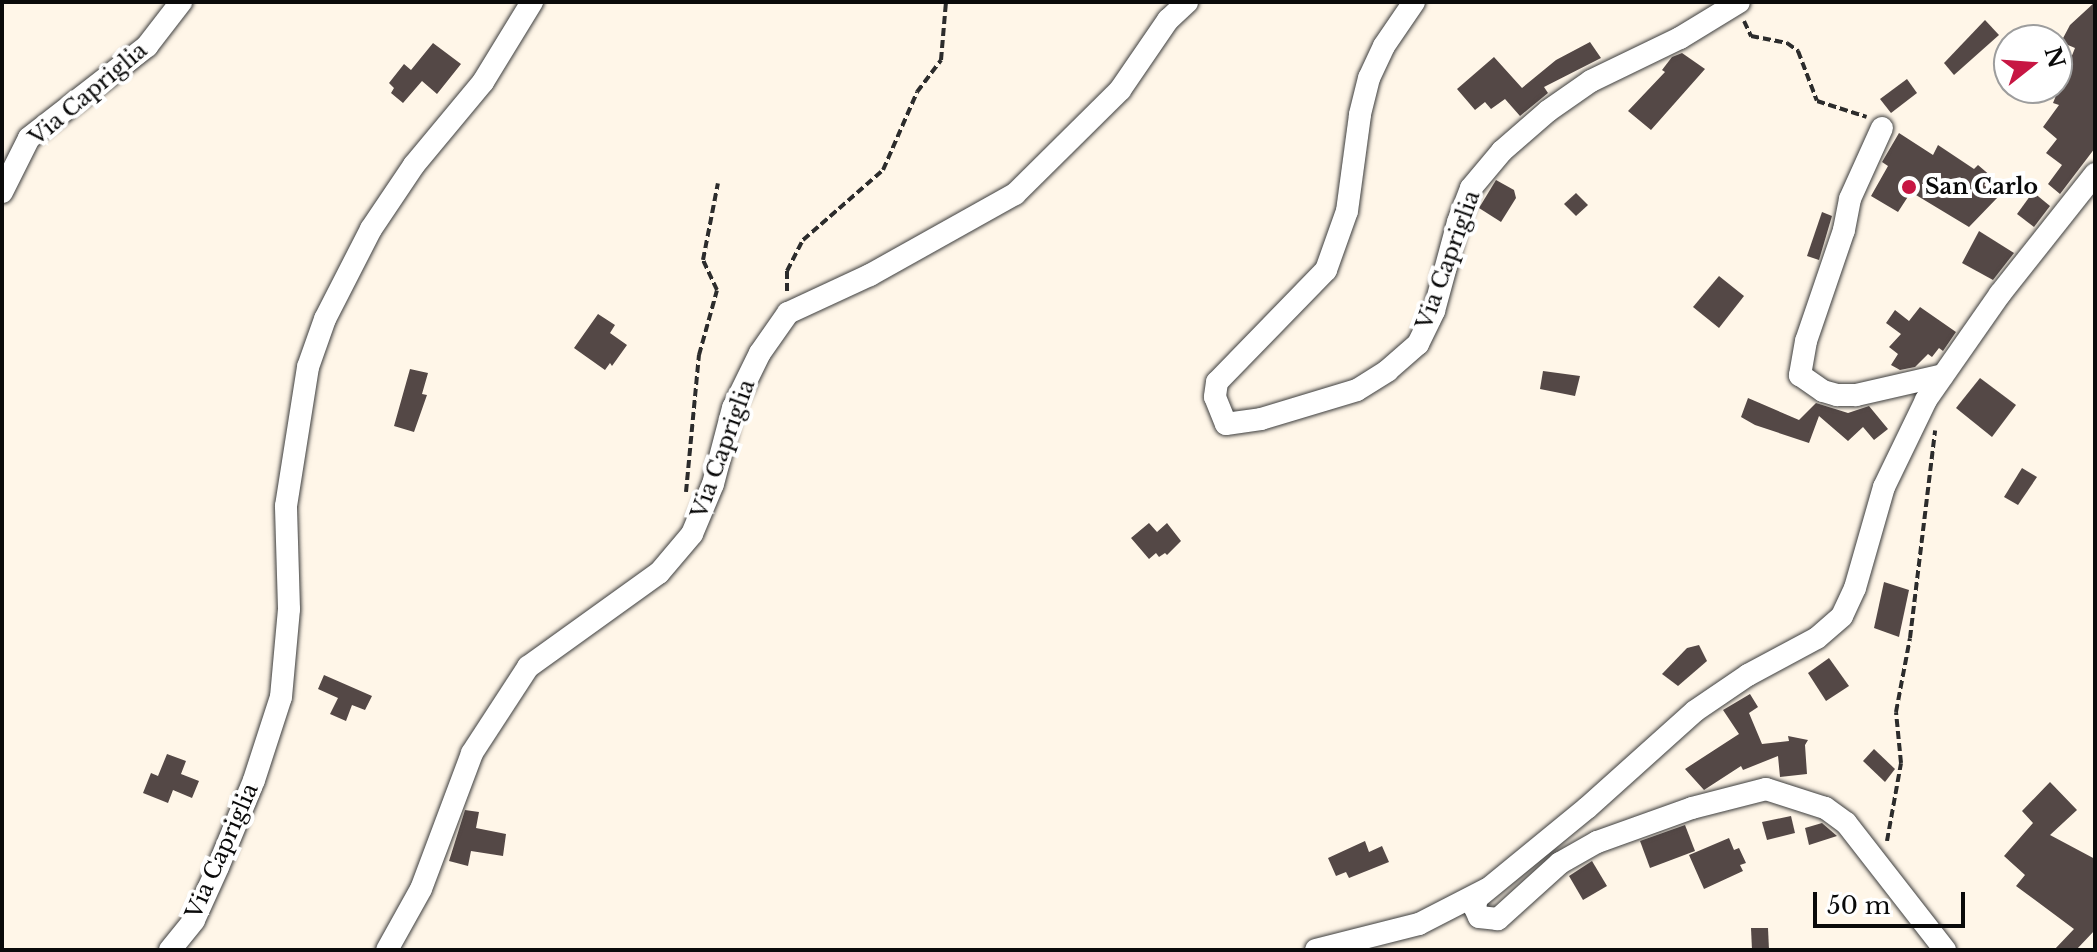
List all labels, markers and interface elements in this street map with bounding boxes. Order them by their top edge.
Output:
north arrow [1993,24,2073,104]
street label: Via Capriglia [24,37,152,151]
text: N [2039,44,2070,71]
place label: San Carlo [1925,174,2038,200]
marker: San Carlo [1900,178,1918,196]
street label: Via Capriglia [1411,187,1485,333]
street label: Via Capriglia [686,376,760,522]
street label: Via Capriglia [180,779,264,923]
scale bar [1817,876,1969,926]
text: 50 m [1827,891,1890,920]

